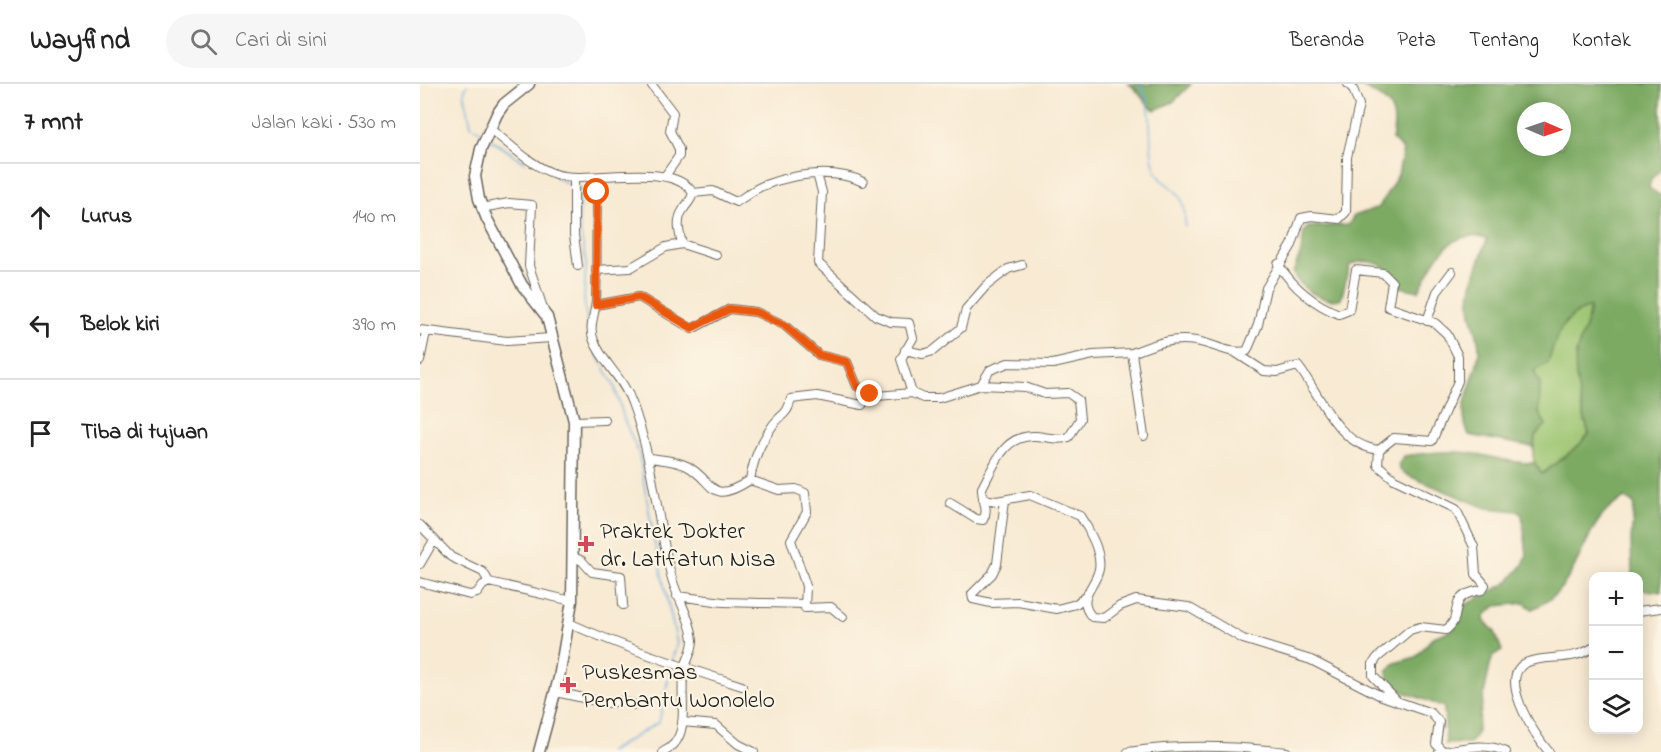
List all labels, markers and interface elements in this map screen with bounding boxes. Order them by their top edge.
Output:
search box [166,14,586,68]
text: Wayfind [30,21,130,62]
icon: search [187,25,220,58]
text: Cari di sini [235,25,327,57]
text: Beranda [1289,26,1364,56]
text: Peta [1397,26,1436,56]
text: Tentang [1469,26,1539,56]
text: Kontak [1572,26,1631,56]
north arrow [1517,102,1571,156]
text: 7 mnt [24,104,83,142]
text: Jalan kaki · 530 m [251,109,396,138]
route start [583,178,609,204]
icon: ahead [24,201,57,234]
text: Lurus [81,201,132,233]
text: 140 m [352,203,396,232]
icon: left [24,309,57,342]
text: Belok kiri [81,309,160,341]
text: 390 m [353,311,396,340]
route end [856,380,882,406]
icon: arrive [24,417,57,450]
text: Tiba di tujuan [81,417,208,449]
place label: Praktek Dokter dr. Latifatun Nisa [600,515,775,578]
marker: Praktek Dokter dr. Latifatun Nisa [577,535,595,553]
map controls [1589,572,1643,734]
button: + [1589,572,1643,626]
button: − [1589,626,1643,680]
place label: Puskesmas Pembantu Wonolelo [582,656,775,719]
marker: Puskesmas Pembantu Wonolelo [559,676,577,694]
button: layers [1589,680,1643,734]

